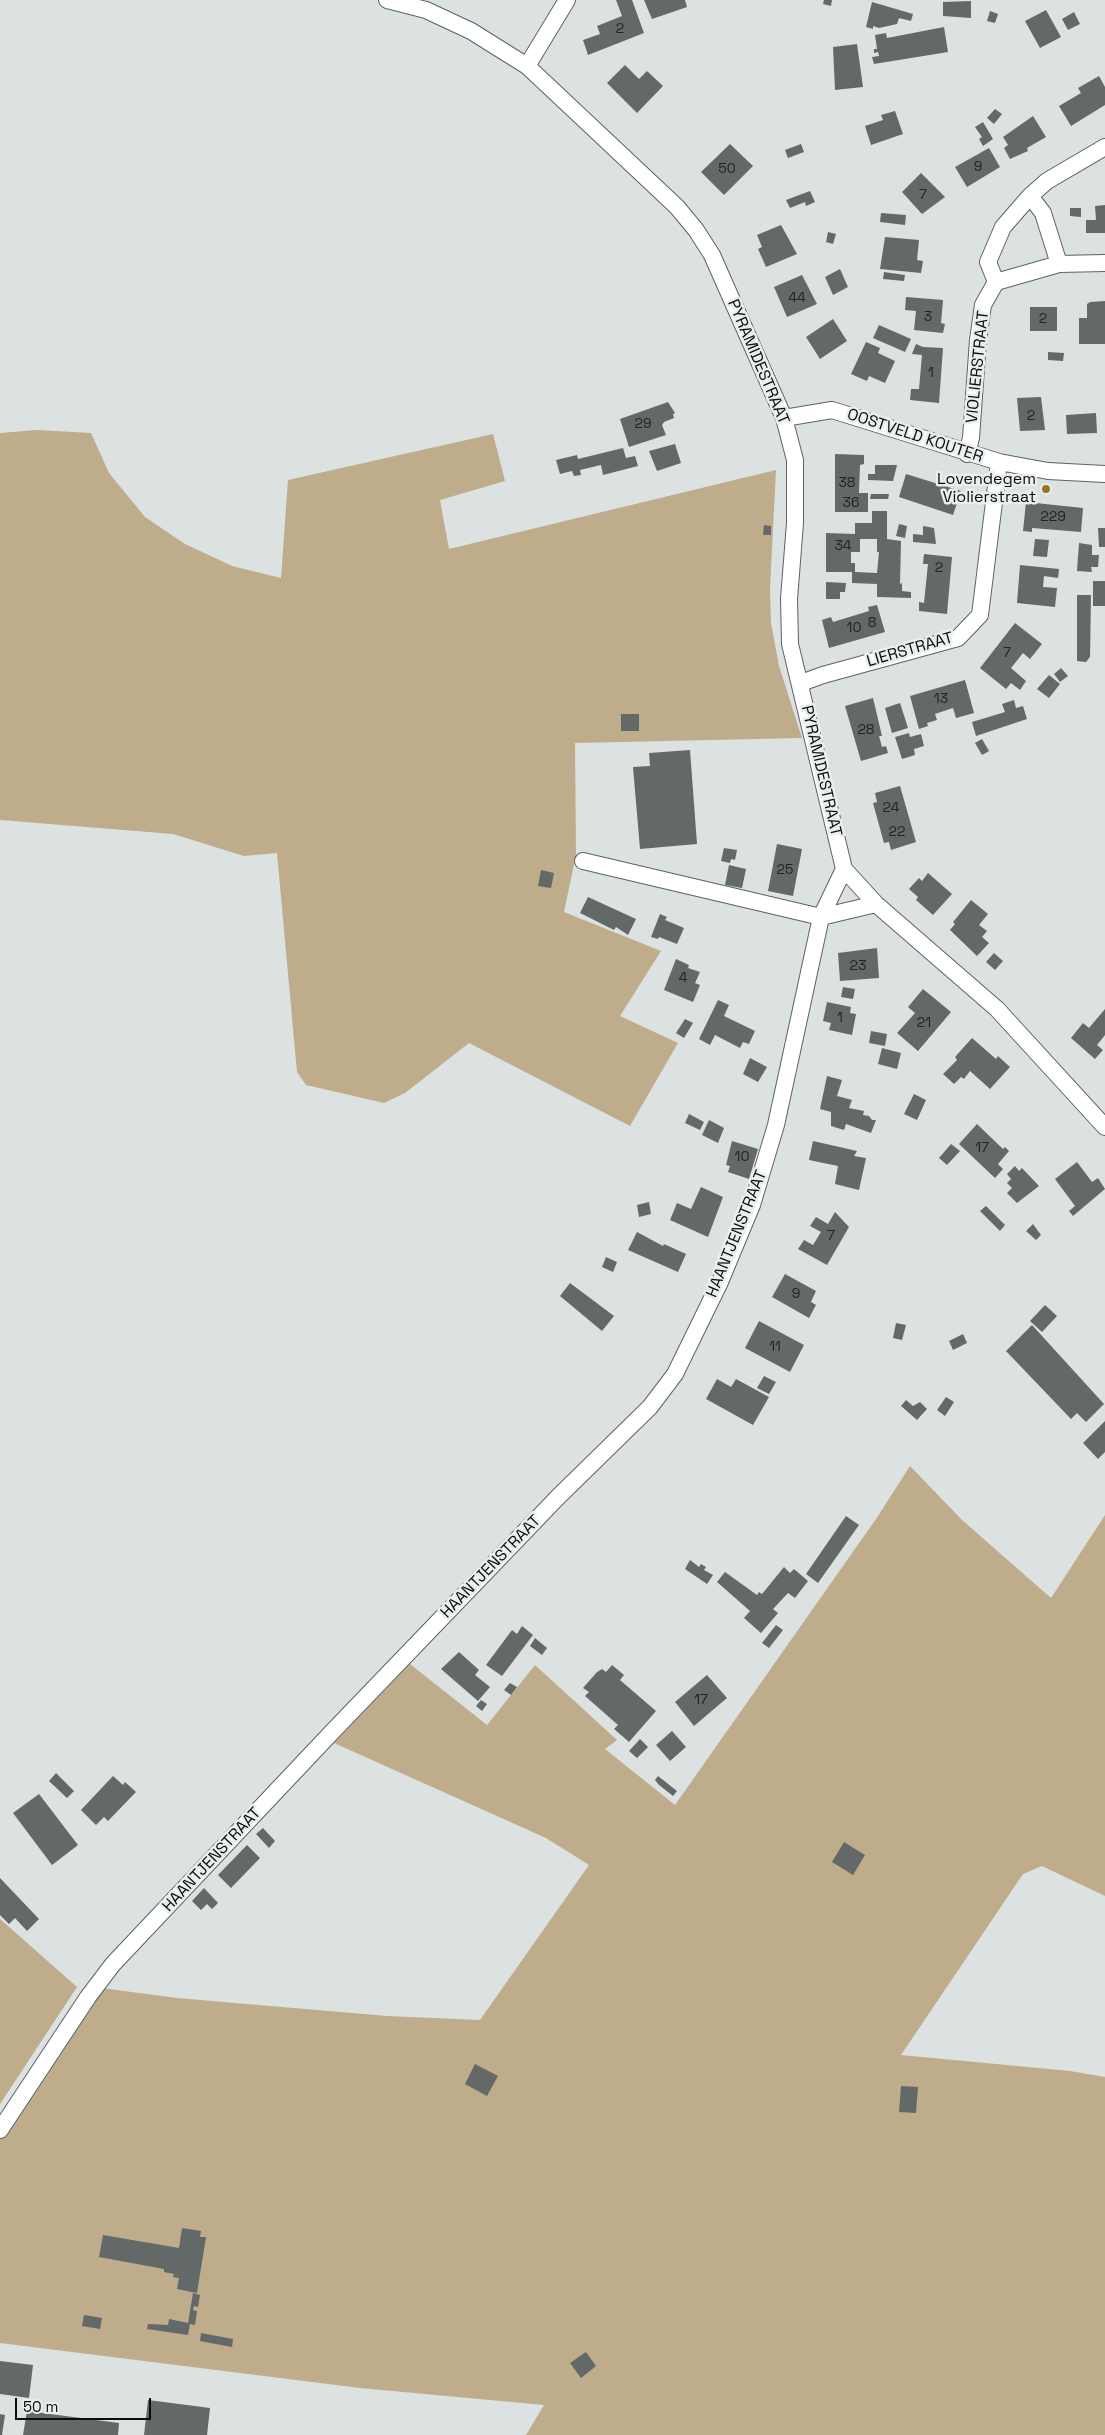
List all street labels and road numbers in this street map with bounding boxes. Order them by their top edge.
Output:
street label: PYRAMIDESTRAAT [723,297,793,427]
street label: VIOLIERSTRAAT [963,310,993,424]
street label: OOSTVELD KOUTER [845,405,985,467]
street label: LIERSTRAAT [865,629,955,671]
street label: PYRAMIDESTRAAT [797,704,845,838]
street label: HAANTJENSTRAAT [703,1168,771,1300]
street label: HAANTJENSTRAAT [437,1512,545,1622]
street label: HAANTJENSTRAAT [159,1804,265,1916]

